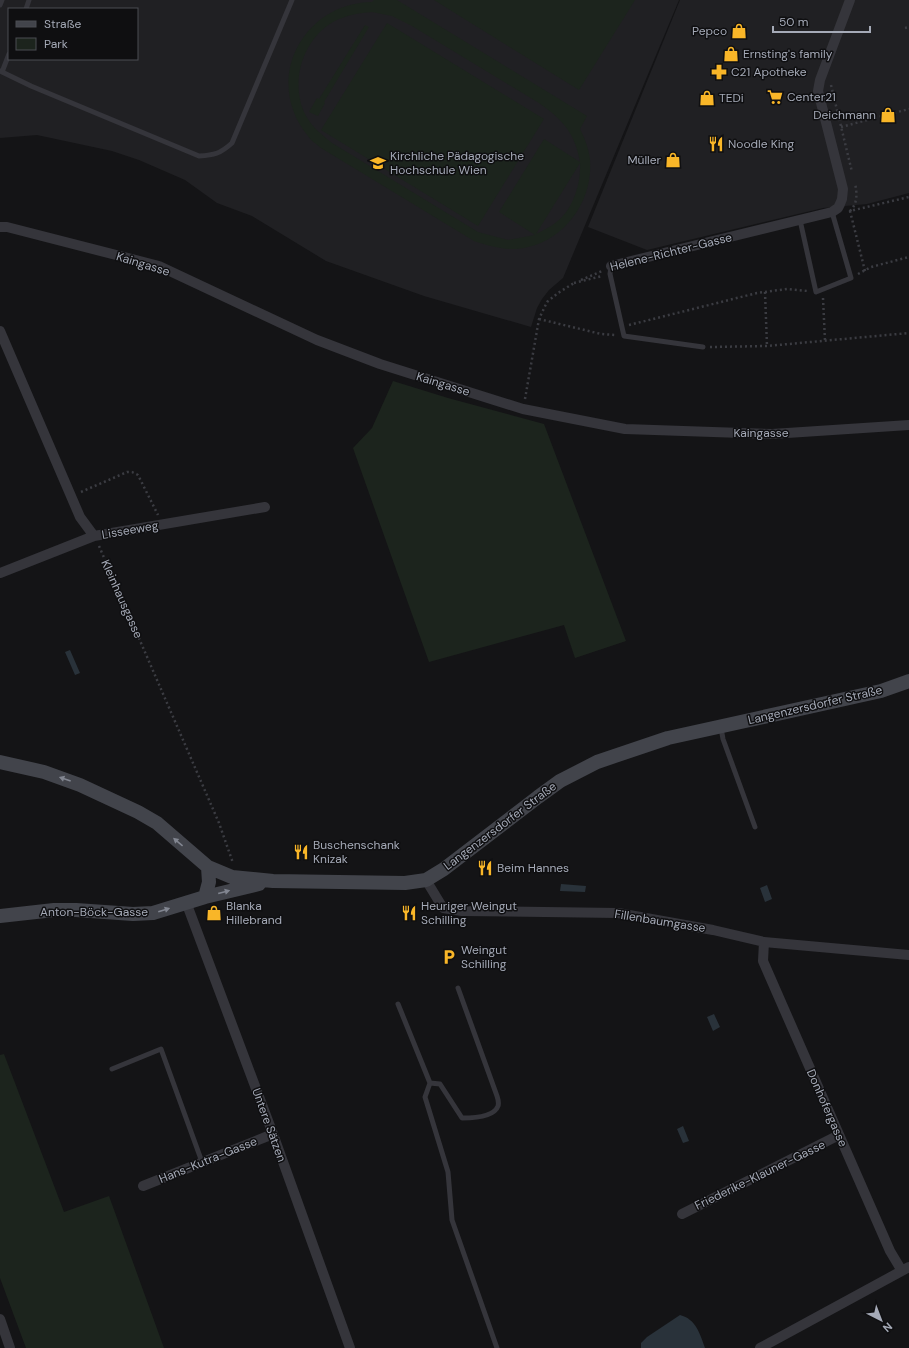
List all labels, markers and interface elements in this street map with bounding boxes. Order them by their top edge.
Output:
legend [8,8,138,60]
scale bar [773,8,870,34]
text: 50 m [779,14,808,30]
text: Straße [44,16,81,32]
shop icon: Pepco [730,22,748,40]
place label: Pepco [692,23,727,39]
text: Park [44,36,68,52]
shop icon: Ernsting's family [722,45,740,63]
place label: Ernsting's family [743,46,833,62]
pharmacy icon: C21 Apotheke [710,63,728,81]
place label: C21 Apotheke [731,64,807,80]
supermarket icon: Center21 [766,88,784,106]
shop icon: TEDi [698,89,716,107]
place label: Center21 [787,89,836,105]
place label: TEDi [719,90,744,106]
shop icon: Deichmann [879,106,897,124]
place label: Deichmann [813,107,876,123]
restaurant icon: Noodle King [707,135,725,153]
place label: Noodle King [728,136,795,152]
place label: Kirchliche Pädagogische Hochschule Wien [390,148,524,178]
shop icon: Müller [664,151,682,169]
place label: Müller [627,152,662,168]
school or university icon: Kirchliche Pädagogische Hochschule Wien [369,154,387,172]
street label: Helene-Richter-Gasse [608,229,734,275]
street label: Kaingasse [114,248,172,280]
street label: Kaingasse [414,368,472,400]
street label: Kaingasse [733,425,789,441]
street label: Lisseeweg [101,517,160,543]
street label: Kleinhausgasse [97,557,147,641]
street label: Langenzersdorfer Straße [746,682,884,728]
one-way arrow [59,776,71,782]
street label: Langenzersdorfer Straße [440,778,560,874]
one-way arrow [173,837,184,846]
place label: Buschenschank Knizak [313,837,400,867]
restaurant icon: Buschenschank Knizak [292,843,310,861]
restaurant icon: Beim Hannes [476,859,494,877]
place label: Beim Hannes [497,860,569,876]
one-way arrow [218,888,230,894]
place label: Blanka Hillebrand [226,898,282,928]
place label: Heuriger Weingut Schilling [421,898,517,928]
street label: Anton-Böck-Gasse [40,904,148,920]
shop icon: Blanka Hillebrand [205,904,223,922]
restaurant icon: Heuriger Weingut Schilling [400,904,418,922]
street label: Fillenbaumgasse [613,906,707,936]
one-way arrow [158,907,170,913]
place label: Weingut Schilling [461,942,507,972]
parking icon: Weingut Schilling [440,948,458,966]
street label: Donhofergasse [803,1067,851,1149]
street label: Untere Sätzen [248,1086,290,1164]
street label: Hans-Kutra-Gasse [157,1133,260,1187]
street label: Friederike-Klauner-Gasse [692,1136,828,1214]
north arrow [861,1300,901,1340]
text: N [880,1320,895,1335]

